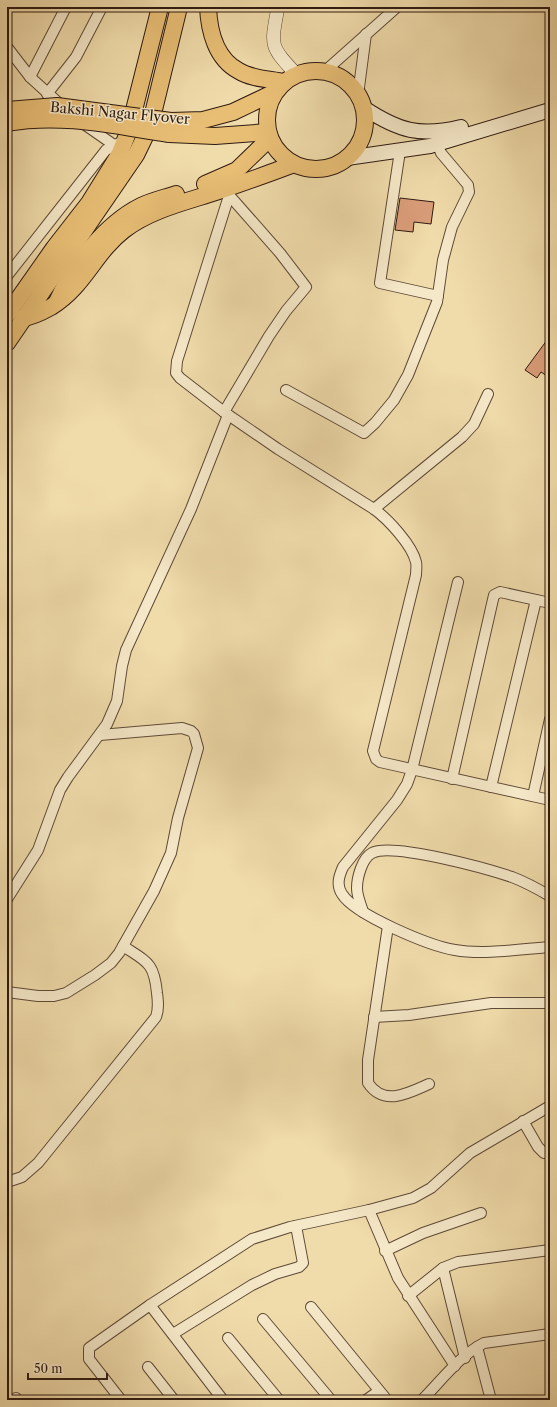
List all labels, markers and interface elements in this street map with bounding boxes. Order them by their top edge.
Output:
street label: Bakshi Nagar Flyover [49,98,191,128]
scale bar [28,1355,107,1381]
text: 50 m [34,1361,63,1376]

